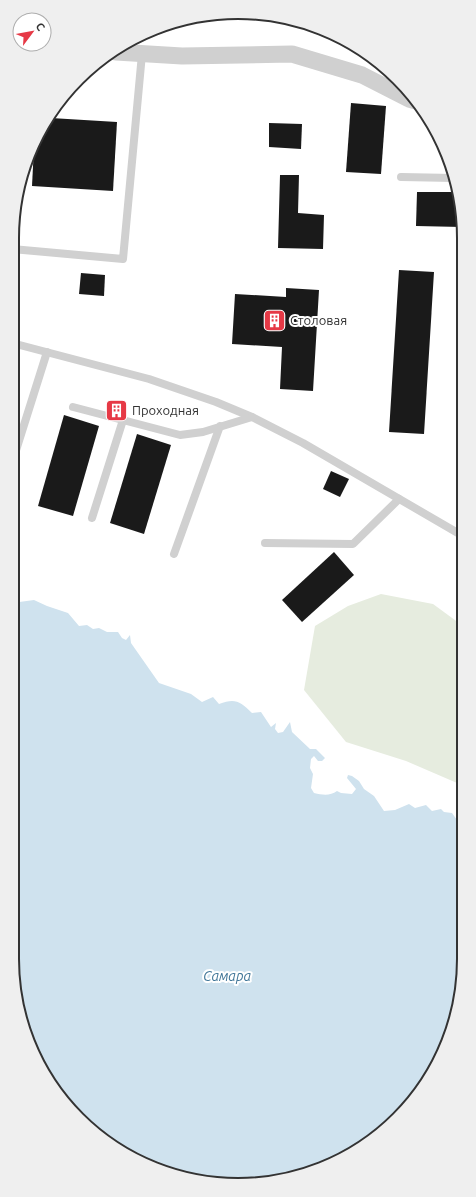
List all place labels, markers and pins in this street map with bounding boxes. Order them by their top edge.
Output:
building icon: Столовая [262,307,288,333]
place label: Столовая [290,313,347,327]
building icon: Проходная [104,397,130,423]
place label: Проходная [132,403,199,417]

